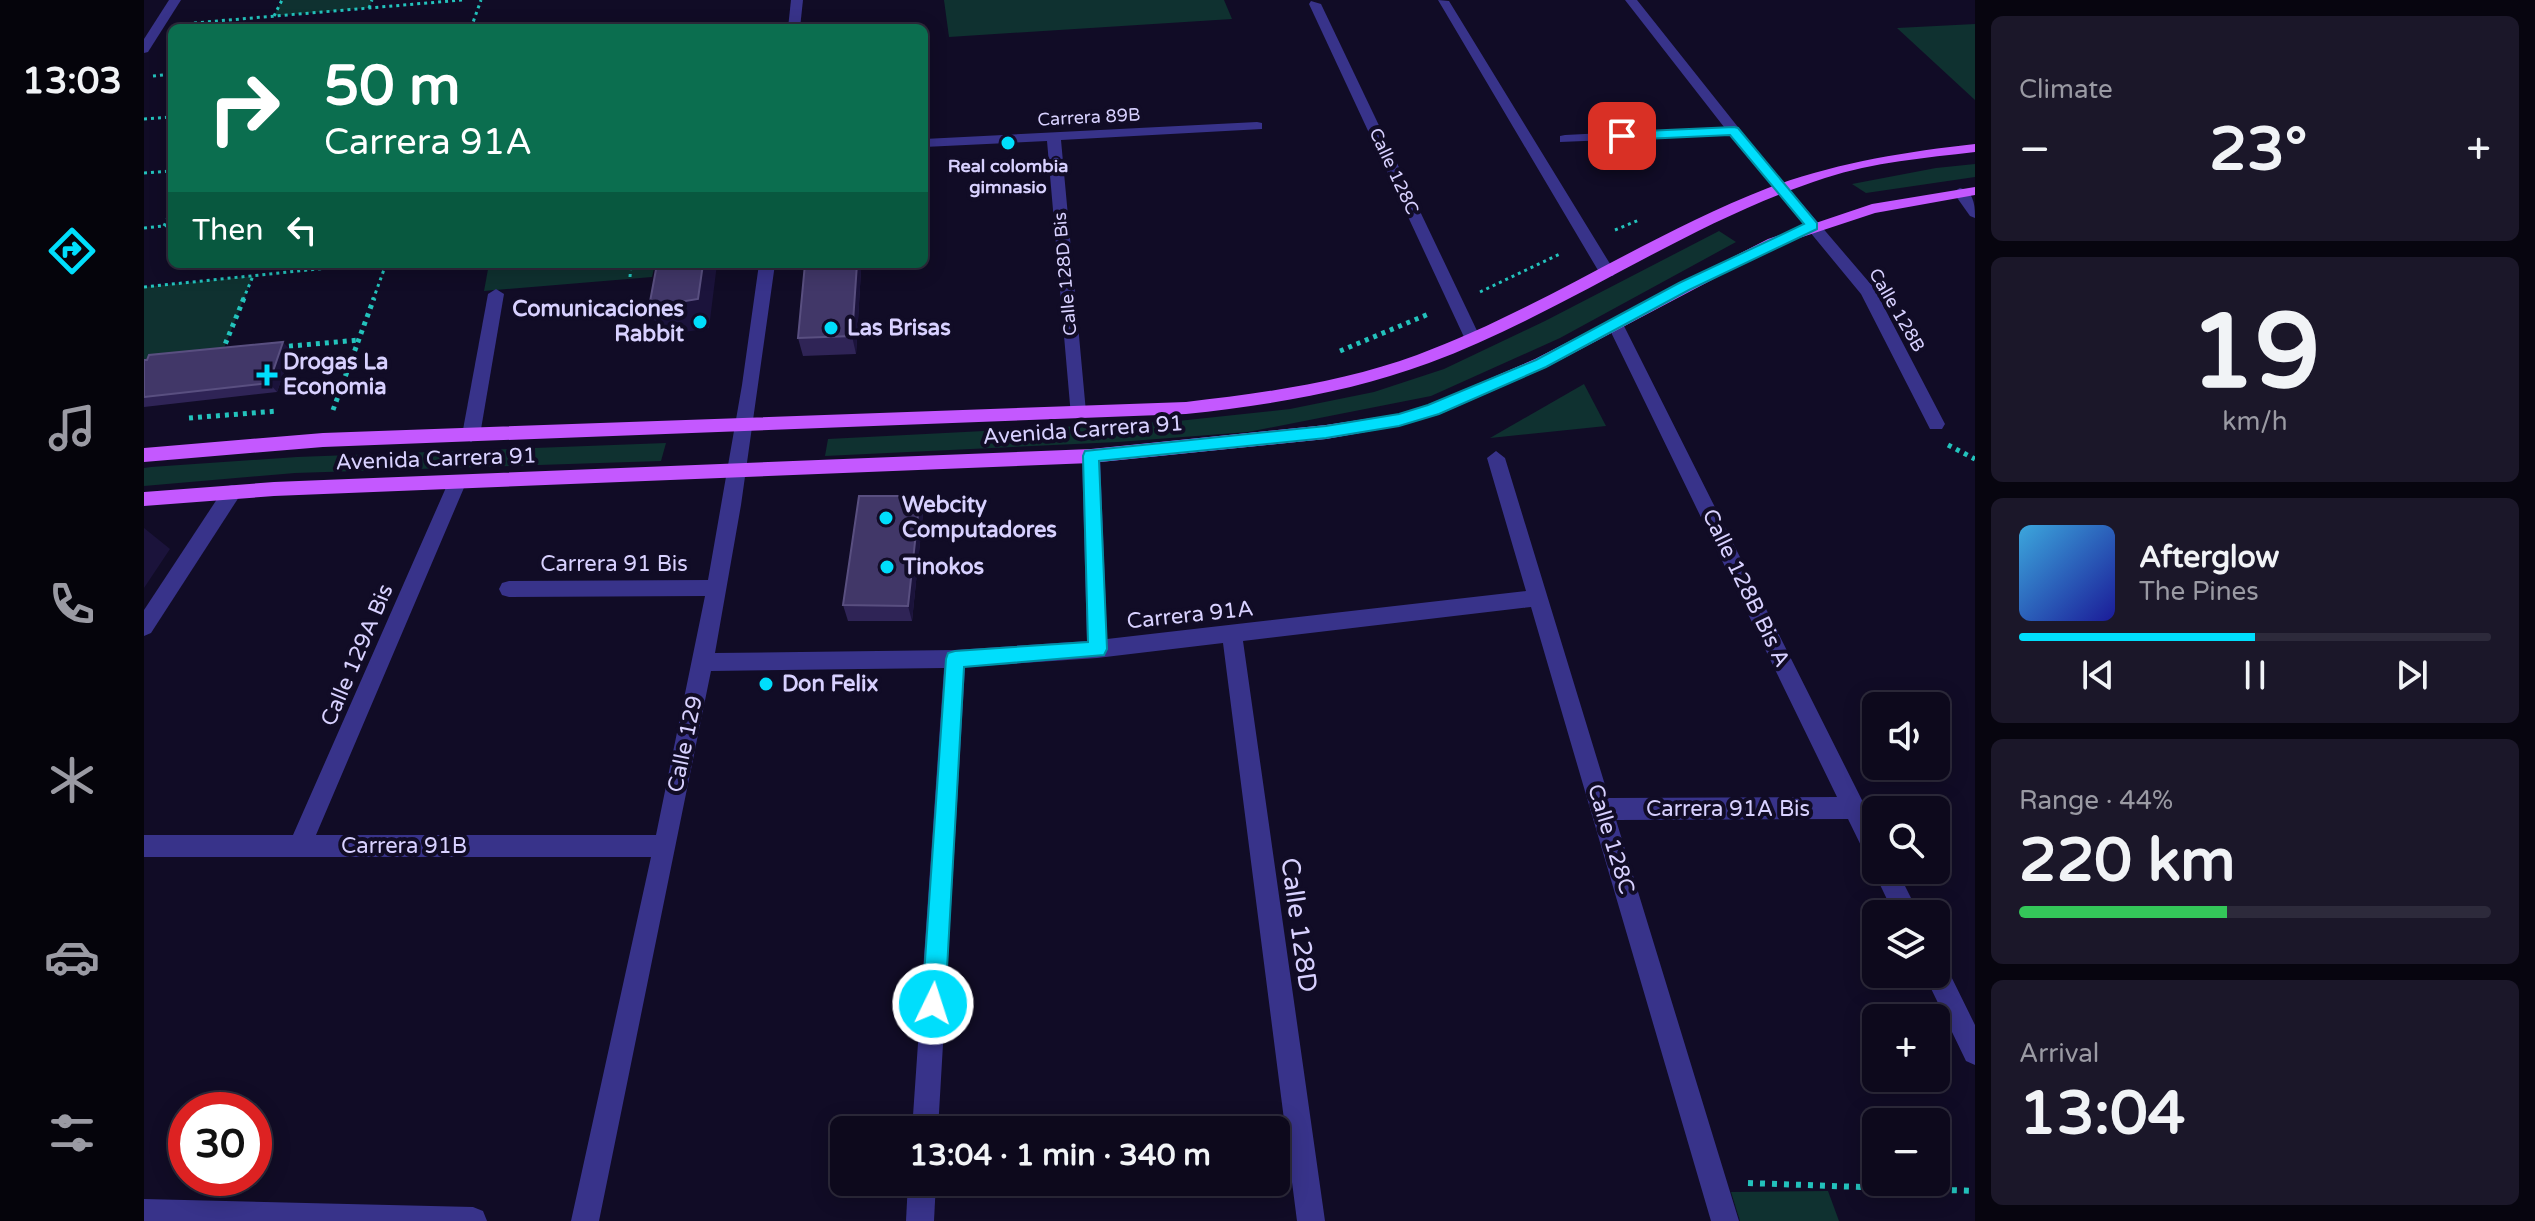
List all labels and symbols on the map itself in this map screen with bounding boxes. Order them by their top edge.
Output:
pin [1588,102,1656,170]
street label: Carrera 89B [1037,103,1141,131]
street label: Calle 128C [1364,124,1424,218]
marker: Real colombia gimnasio [999,134,1017,152]
place label: Real colombia gimnasio [948,155,1068,198]
street label: Calle 128D Bis [1049,211,1081,337]
street label: Calle 128B [1864,264,1930,356]
place label: Comunicaciones Rabbit [512,296,685,347]
marker: Comunicaciones Rabbit [691,313,709,331]
place label: Las Brisas [847,315,951,341]
marker: Las Brisas [822,319,840,337]
place label: Drogas La Economia [283,349,388,400]
marker: Drogas La Economia [258,366,276,384]
street label: Avenida Carrera 91 [982,410,1184,450]
street label: Avenida Carrera 91 [335,442,537,476]
place label: Webcity Computadores [902,492,1057,543]
street label: Calle 128B Bis A [1697,505,1795,671]
marker: Webcity Computadores [877,509,895,527]
street label: Carrera 91 Bis [540,551,688,577]
place label: Tinokos [902,554,985,580]
marker: Tinokos [878,558,896,576]
street label: Calle 129A Bis [315,580,399,730]
street label: Carrera 91A [1125,595,1255,635]
place label: Don Felix [782,671,879,697]
marker: Don Felix [757,675,775,693]
street label: Calle 129 [662,693,708,795]
street label: Calle 128C [1582,781,1640,897]
street label: Carrera 91A Bis [1646,796,1810,822]
street label: Carrera 91B [341,833,467,859]
street label: Calle 128D [1274,856,1324,994]
position arrow [891,962,975,1046]
speed limit sign: 30 [168,1092,272,1196]

